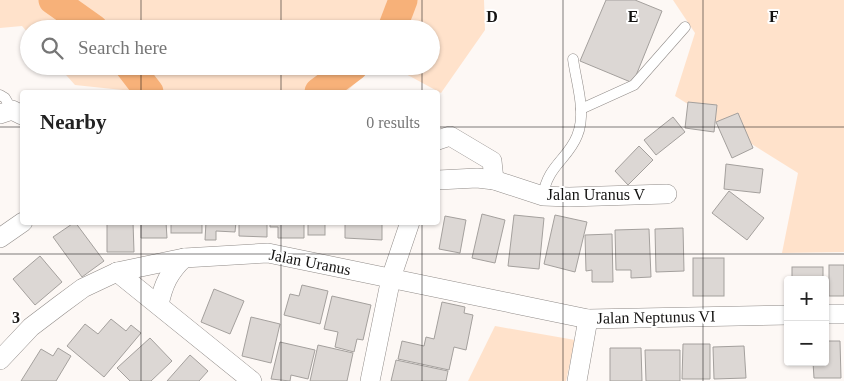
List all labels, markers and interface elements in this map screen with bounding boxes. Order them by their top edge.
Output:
text: D [486,8,498,25]
text: E [628,8,638,25]
text: F [769,8,779,25]
search box [20,20,440,75]
icon: search [38,34,66,62]
text: Search here [78,37,167,58]
text: Nearby [40,110,107,134]
text: 0 results [366,114,420,131]
street label: Jalan Uranus V [547,186,646,203]
street label: Jalan Uranus [268,246,352,278]
map controls [784,276,829,366]
button: + [784,276,829,321]
street label: Jalan Neptunus VI [596,307,716,328]
text: 3 [12,309,20,326]
button: − [784,321,829,366]

